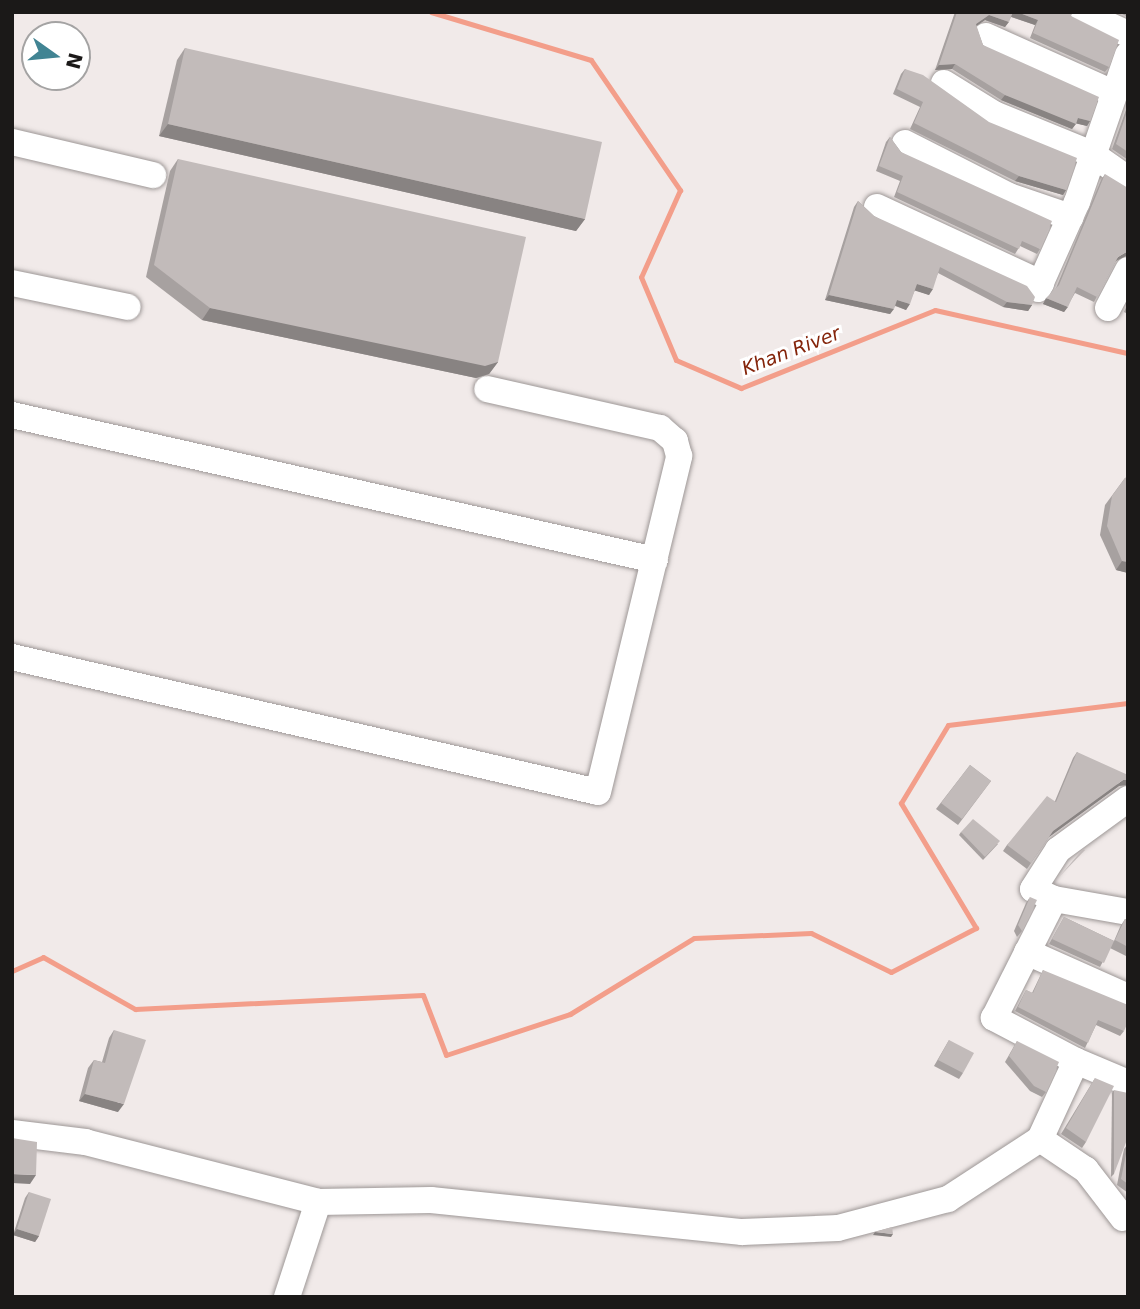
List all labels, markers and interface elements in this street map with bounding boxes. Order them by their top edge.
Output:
north arrow [21,21,91,91]
text: N [62,50,87,71]
water label: Khan River [739,322,843,380]

